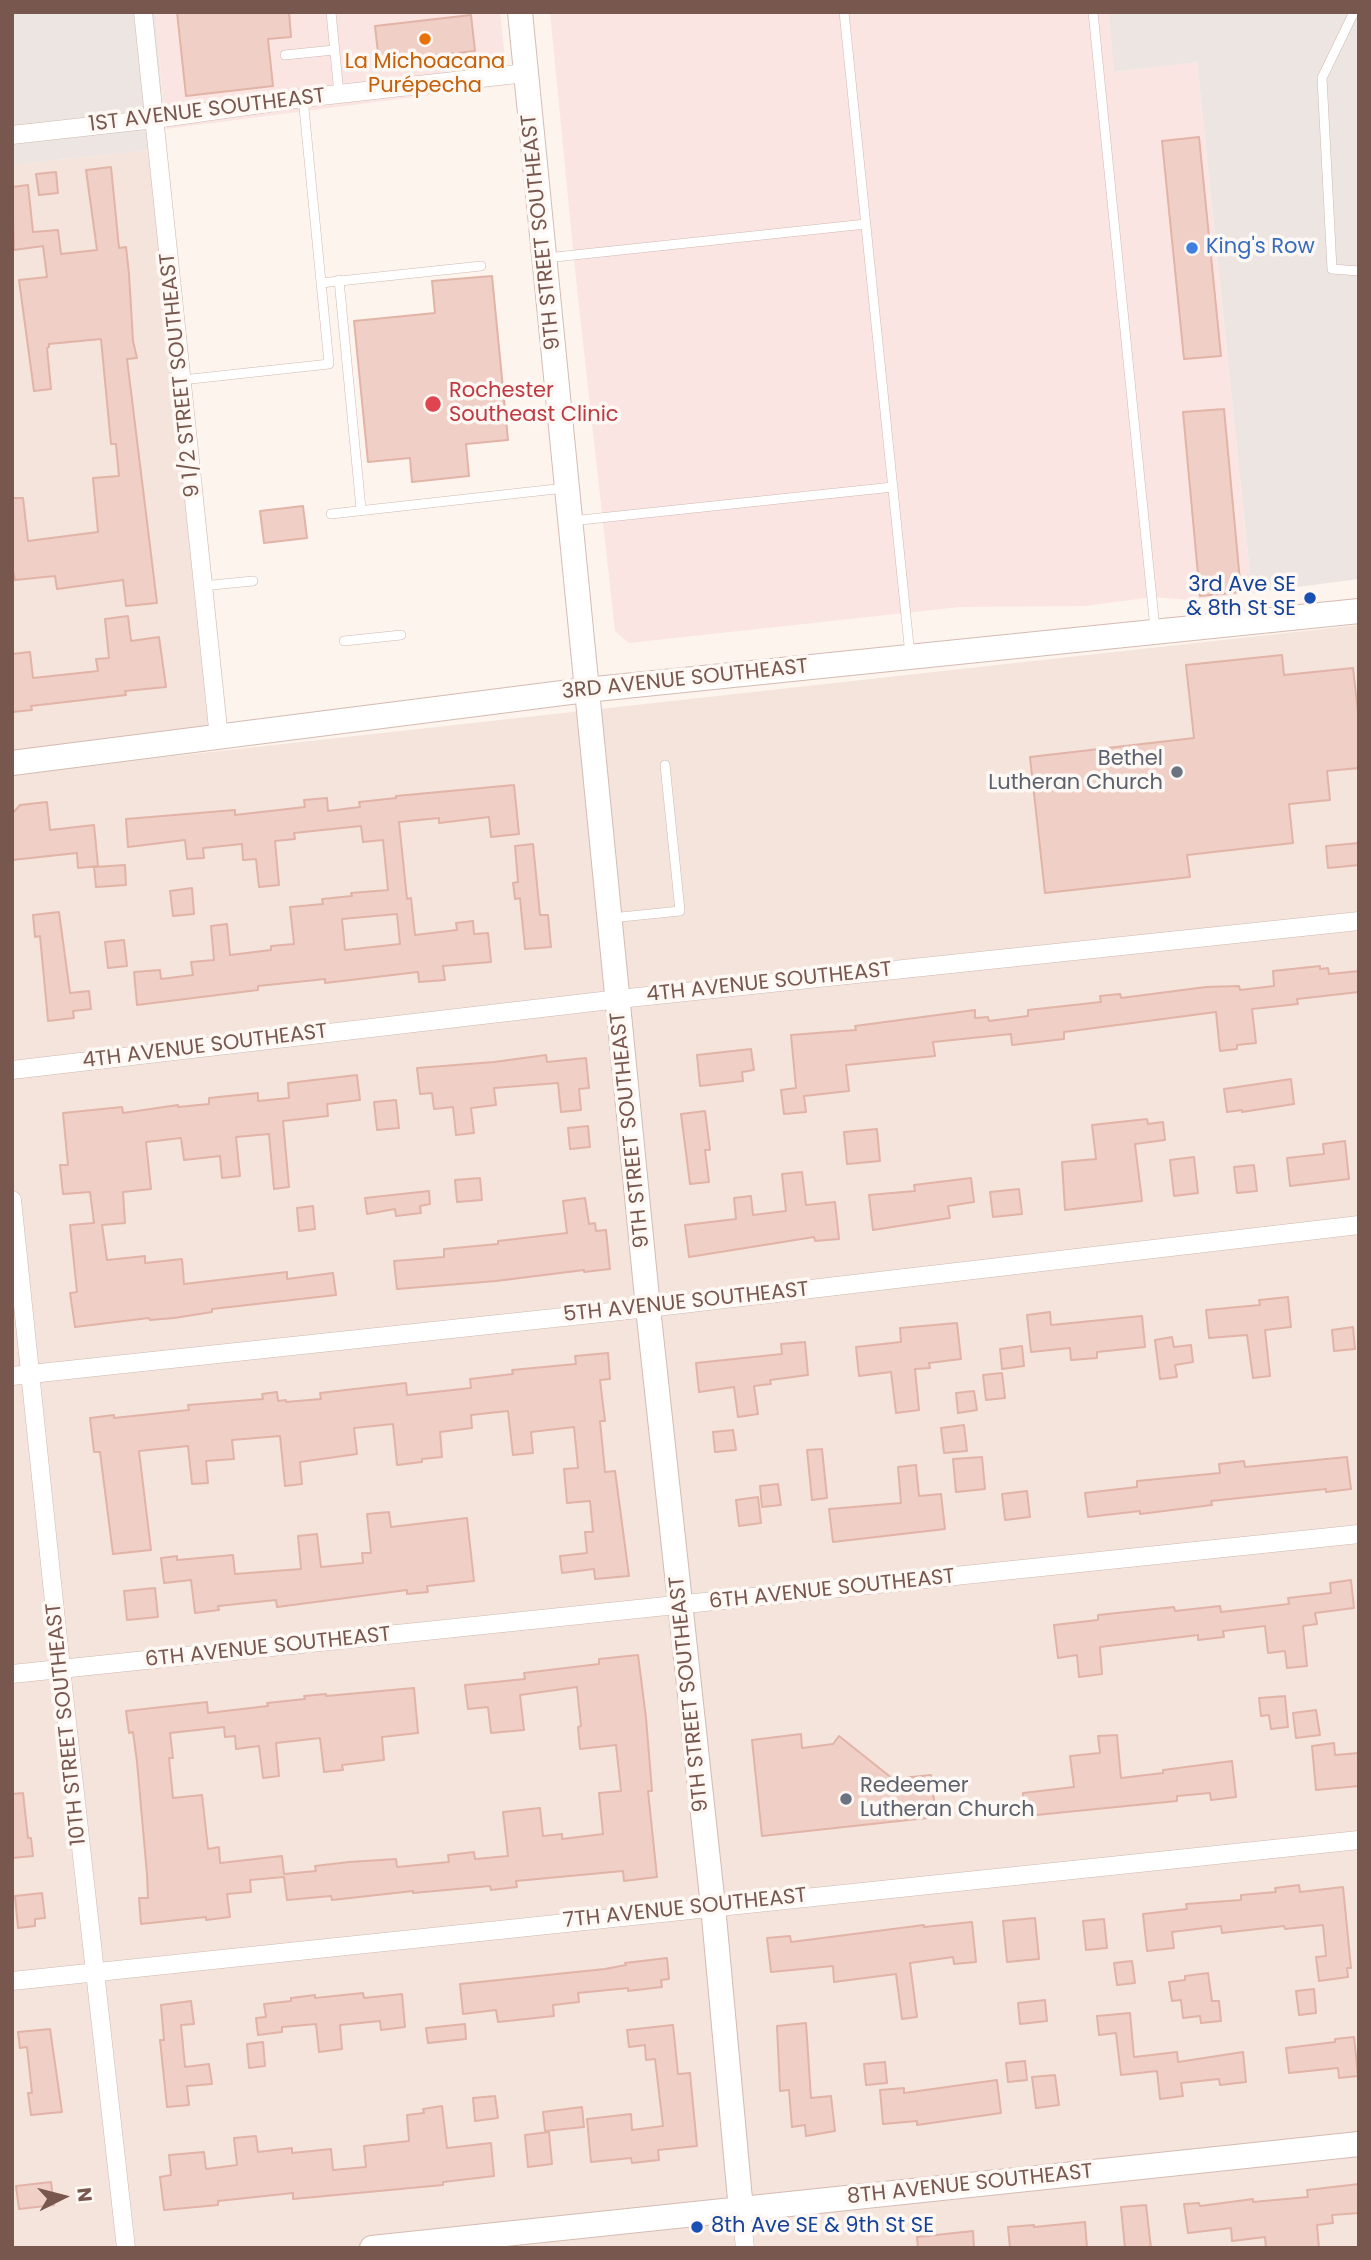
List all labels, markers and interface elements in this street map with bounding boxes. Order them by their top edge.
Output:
marker: La Michoacana Purépecha [417,31,433,47]
place label: La Michoacana Purépecha [345,50,505,100]
street label: 1ST AVENUE SOUTHEAST [87,84,327,138]
street label: 9TH STREET SOUTHEAST [517,113,567,351]
place label: King's Row [1206,235,1315,261]
marker: King's Row [1184,240,1200,256]
street label: 9 1/2 STREET SOUTHEAST [156,251,206,499]
place label: Rochester Southeast Clinic [449,379,619,429]
marker: Rochester Southeast Clinic [423,394,443,414]
place label: 3rd Ave SE & 8th St SE [1186,573,1296,623]
marker: 3rd Ave SE & 8th St SE [1302,590,1318,606]
street label: 3RD AVENUE SOUTHEAST [561,655,809,705]
place label: Bethel Lutheran Church [988,747,1163,797]
marker: Bethel Lutheran Church [1169,764,1185,780]
street label: 4TH AVENUE SOUTHEAST [645,958,893,1008]
street label: 9TH STREET SOUTHEAST [606,1011,656,1249]
street label: 4TH AVENUE SOUTHEAST [81,1019,329,1075]
street label: 5TH AVENUE SOUTHEAST [562,1278,810,1328]
street label: 6TH AVENUE SOUTHEAST [708,1565,956,1615]
street label: 9TH STREET SOUTHEAST [665,1575,715,1813]
street label: 10TH STREET SOUTHEAST [42,1601,92,1847]
street label: 6TH AVENUE SOUTHEAST [144,1623,392,1673]
place label: Redeemer Lutheran Church [860,1774,1035,1824]
marker: Redeemer Lutheran Church [838,1791,854,1807]
street label: 7TH AVENUE SOUTHEAST [562,1884,808,1934]
street label: 8TH AVENUE SOUTHEAST [846,2160,1094,2210]
north arrow [28,2162,98,2232]
text: N [70,2186,99,2203]
place label: 8th Ave SE & 9th St SE [711,2214,934,2240]
marker: 8th Ave SE & 9th St SE [689,2219,705,2235]

